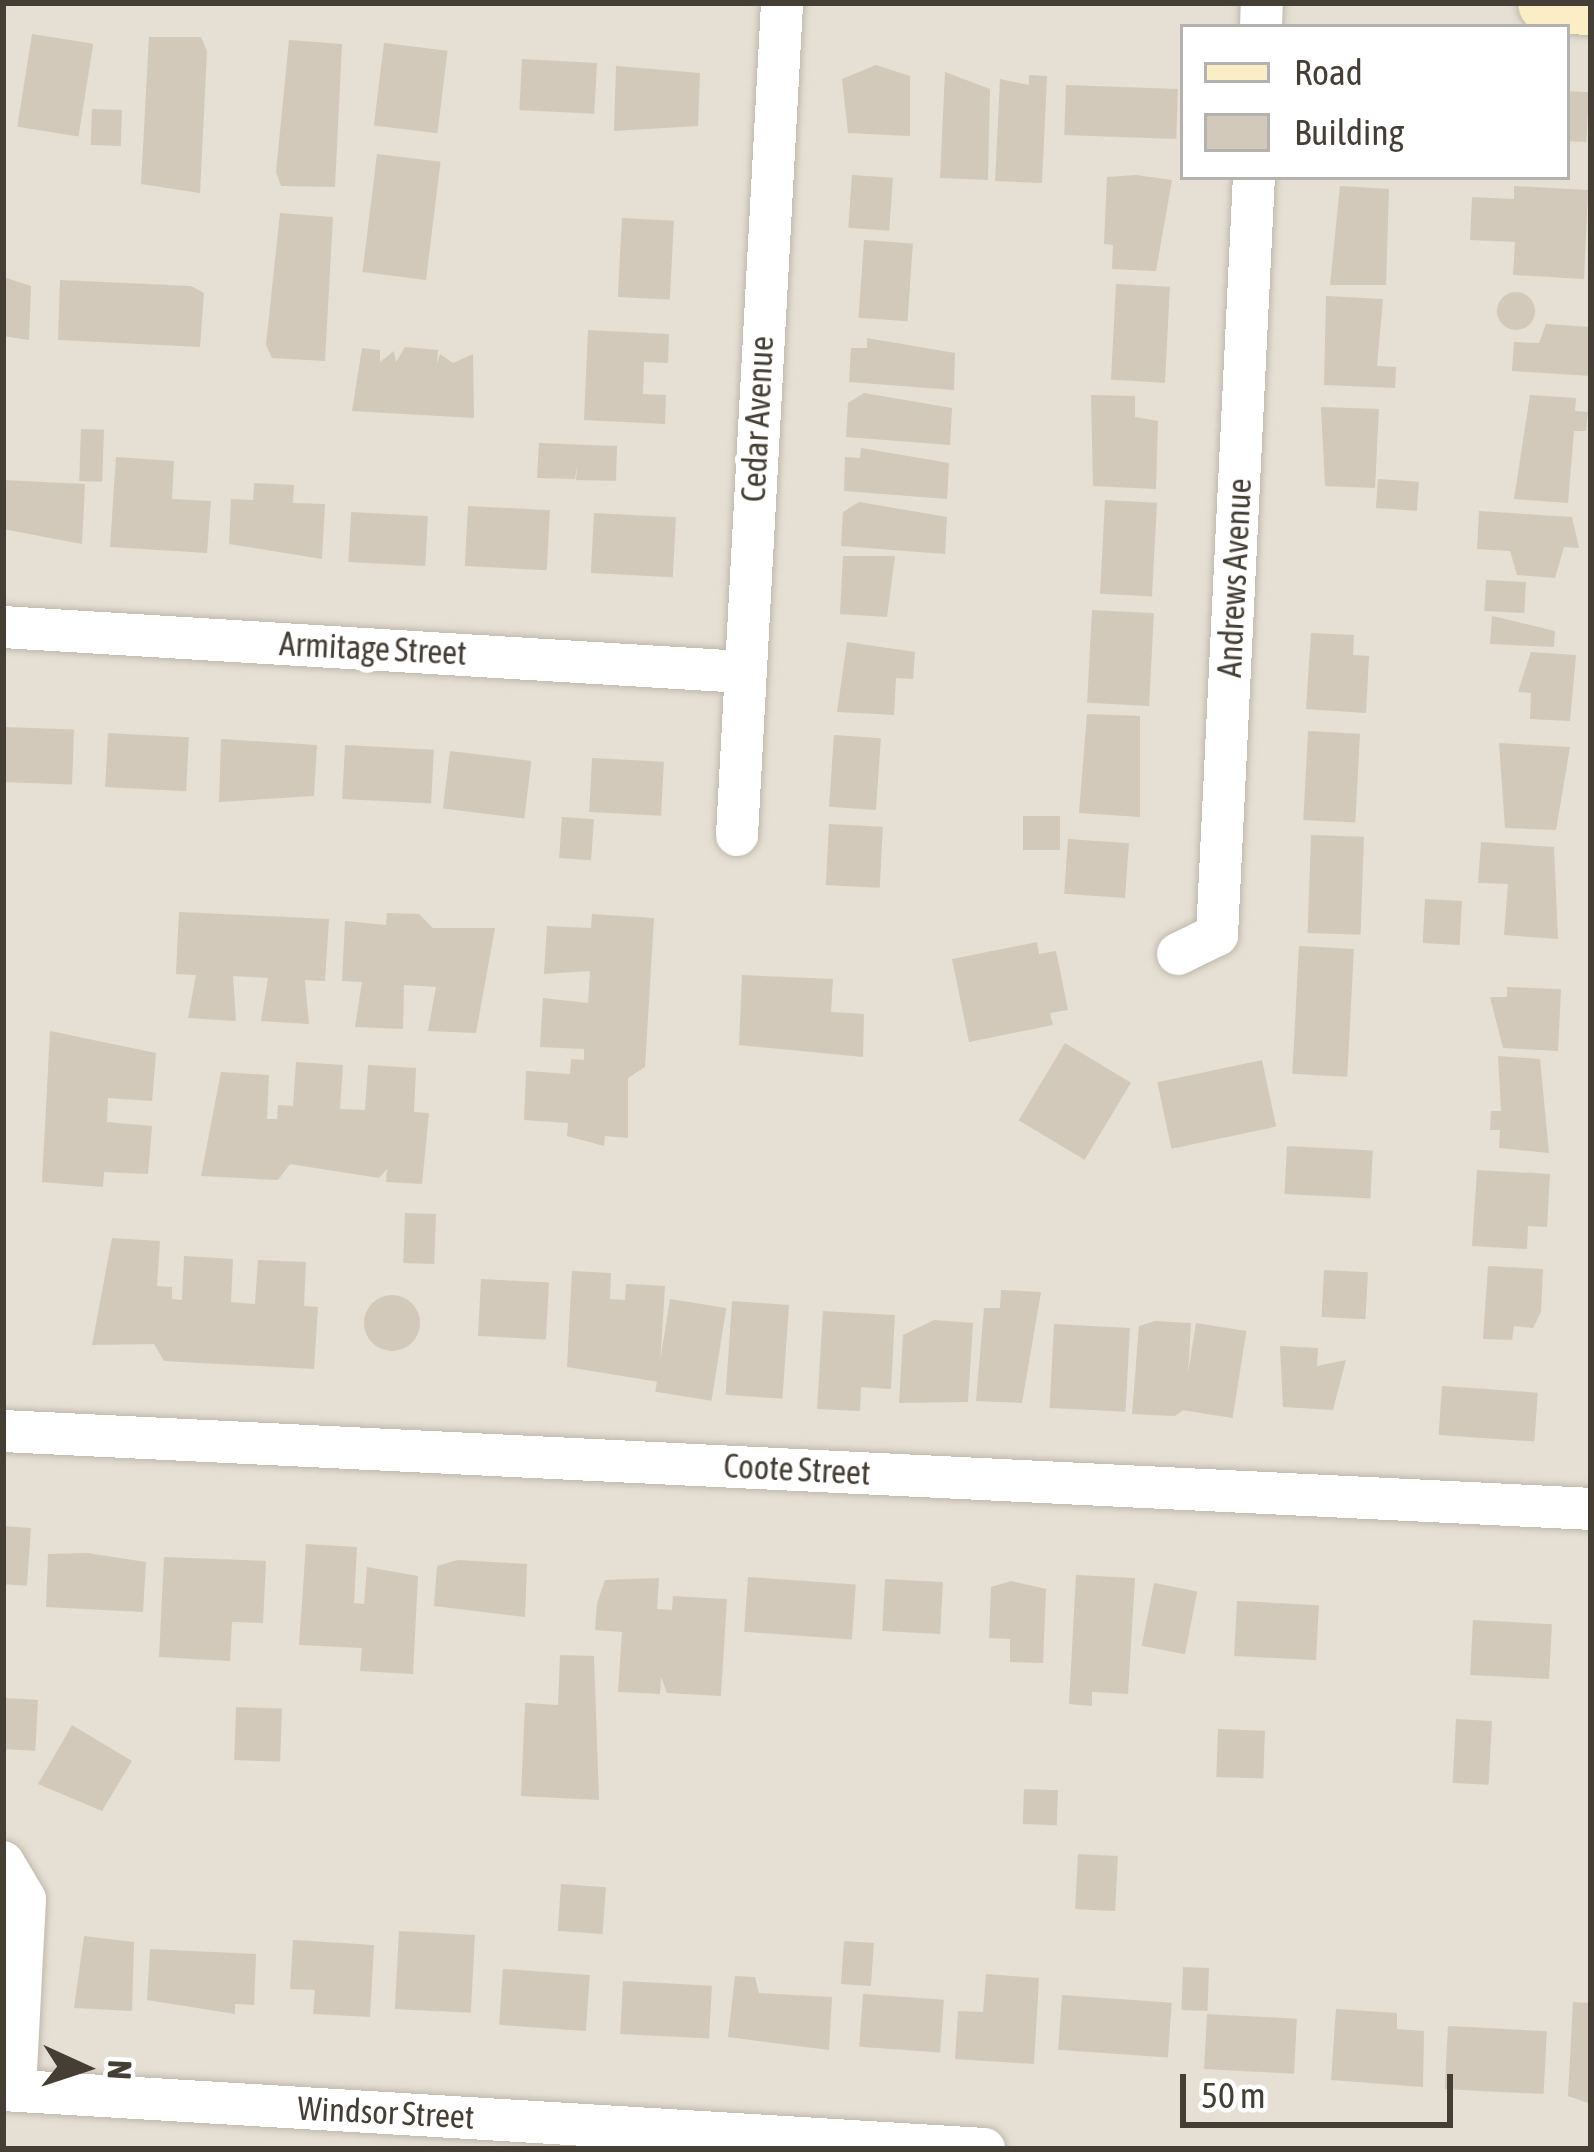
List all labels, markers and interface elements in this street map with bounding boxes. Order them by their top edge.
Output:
legend [1180,24,1570,180]
text: Road [1294,51,1363,93]
text: Building [1294,111,1404,153]
street label: Cedar Avenue [734,335,782,503]
street label: Andrews Avenue [1210,477,1260,679]
street label: Armitage Street [278,624,468,674]
street label: Coote Street [723,1446,871,1494]
north arrow [24,2008,144,2128]
scale bar [1186,2050,1459,2124]
text: N [100,2059,139,2081]
text: 50 m [1201,2074,1266,2116]
street label: Windsor Street [297,2089,475,2137]

